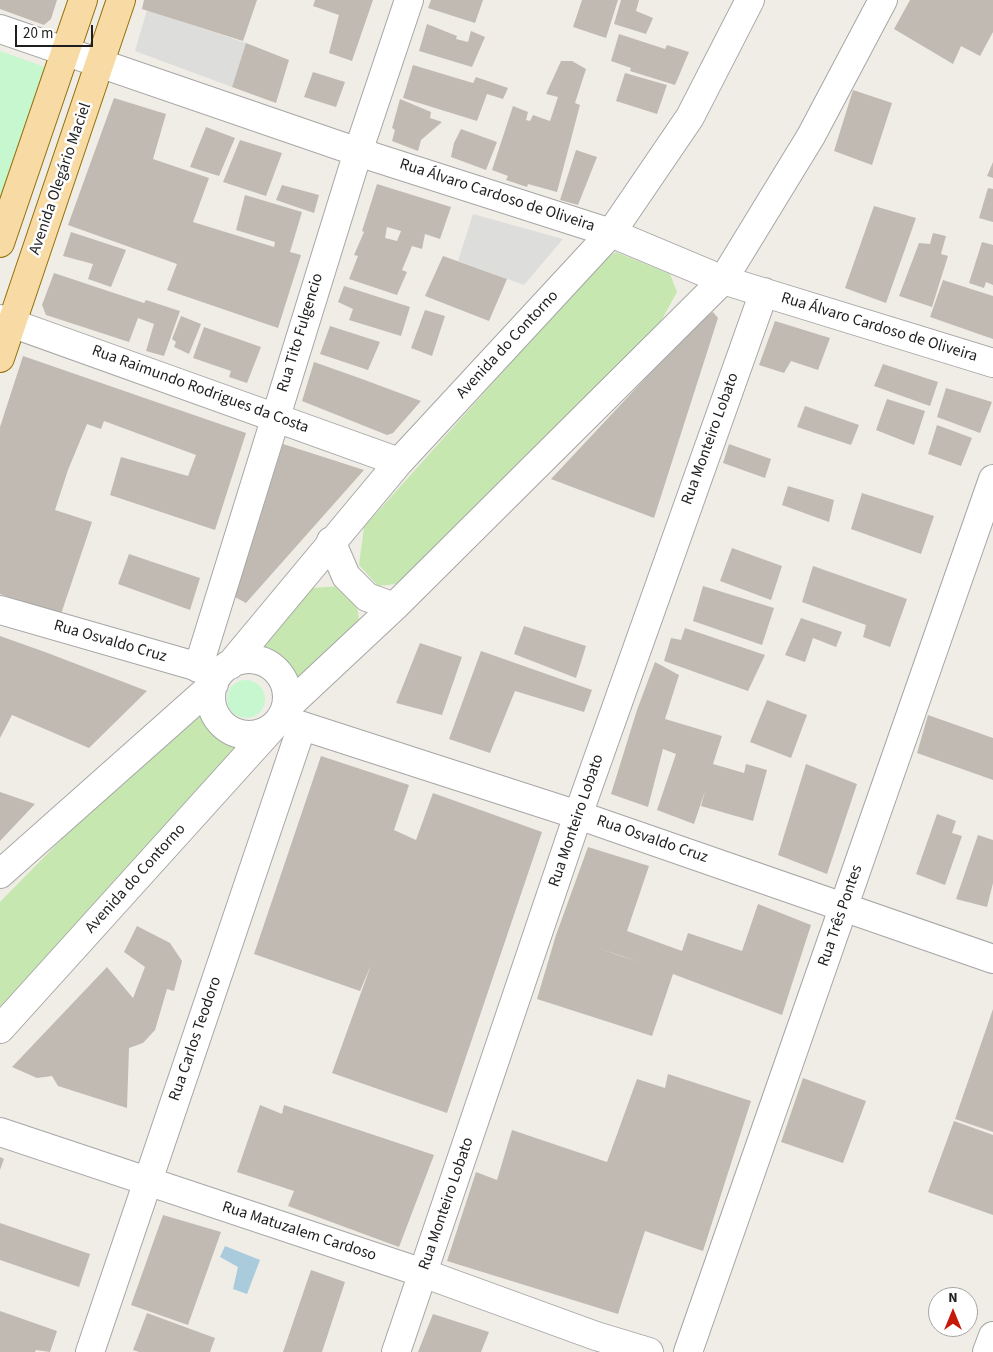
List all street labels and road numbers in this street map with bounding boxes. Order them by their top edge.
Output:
street label: Avenida Olegário Maciel [26,101,96,257]
street label: Rua Álvaro Cardoso de Oliveira [397,155,597,237]
street label: Rua Tito Fulgencio [274,271,328,395]
street label: Avenida do Contorno [453,287,563,403]
street label: Rua Álvaro Cardoso de Oliveira [779,289,979,367]
street label: Rua Raimundo Rodrigues da Costa [89,342,311,438]
street label: Rua Monteiro Lobato [678,370,744,508]
street label: Rua Osvaldo Cruz [51,617,169,667]
street label: Rua Monteiro Lobato [545,752,609,890]
street label: Rua Osvaldo Cruz [594,812,710,868]
street label: Avenida do Contorno [82,820,190,938]
street label: Rua Três Pontes [815,863,867,969]
street label: Rua Carlos Teodoro [166,974,226,1104]
street label: Rua Monteiro Lobato [415,1135,479,1273]
street label: Rua Matuzalem Cardoso [219,1198,379,1266]

